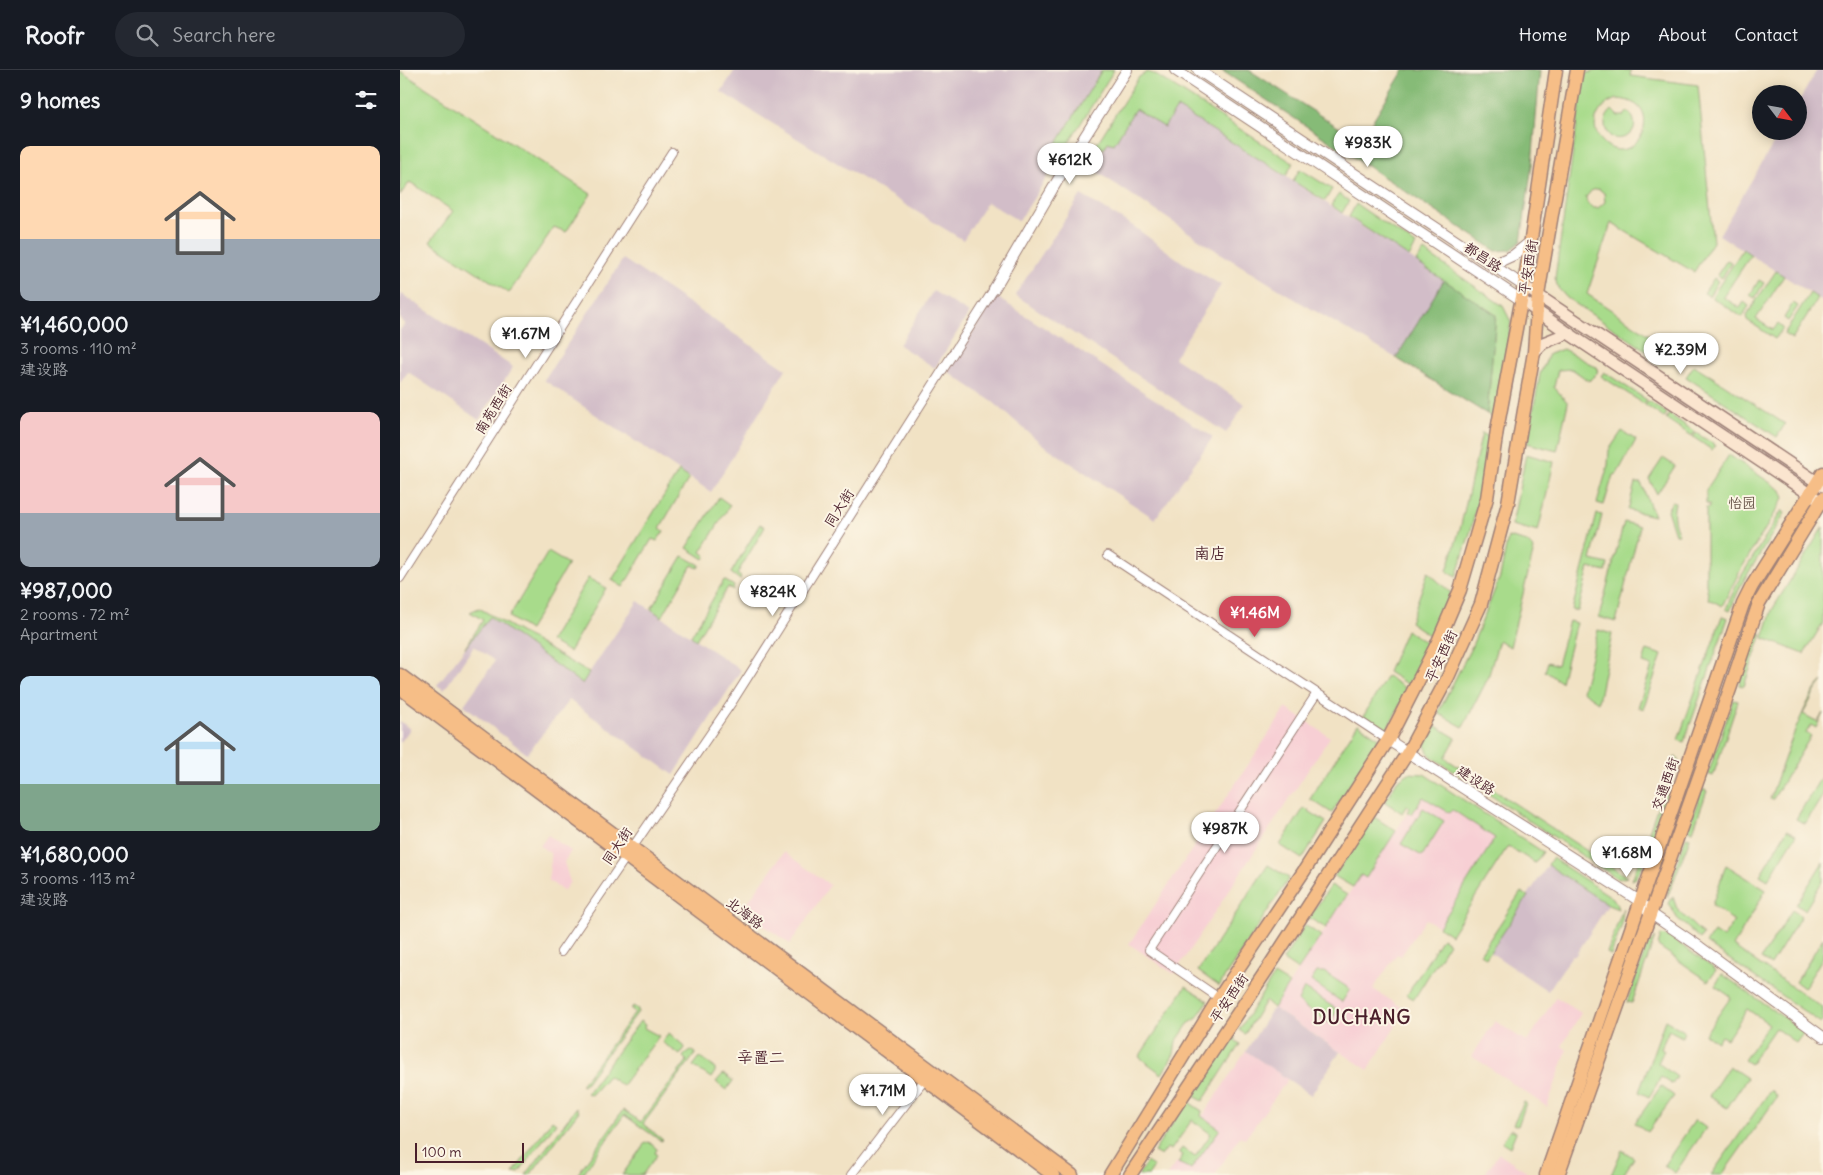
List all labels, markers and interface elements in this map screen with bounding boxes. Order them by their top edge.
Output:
search box [115,12,465,57]
text: Roofr [25,20,85,50]
icon: search [133,21,161,49]
text: Search here [173,23,276,47]
text: Home [1519,23,1567,46]
text: Map [1595,23,1630,46]
text: About [1658,23,1706,46]
text: Contact [1734,23,1798,46]
north arrow [1752,85,1808,140]
map controls [1752,85,1807,140]
icon: filters [352,86,380,114]
text: 9 homes [20,87,100,114]
pin: ¥983K [1333,126,1403,168]
text: ¥983K [1345,132,1391,152]
pin: ¥612K [1035,142,1105,185]
text: ¥612K [1048,149,1092,169]
icon: home [155,178,245,268]
street label: 都昌路 [1461,238,1505,276]
street label: 平安西街 [1515,238,1541,296]
text: ¥1,460,000 [20,311,129,338]
pin: ¥1.67M [485,316,567,359]
text: ¥1.67M [501,323,551,343]
pin: ¥2.39M [1640,332,1722,375]
text: 3 rooms · 110 m² [20,338,137,358]
text: ¥2.39M [1655,339,1707,359]
text: 建设路 [20,359,68,379]
street label: 南苑西街 [471,380,515,438]
icon: home [155,444,245,534]
street label: 同大街 [820,485,858,531]
park label: 怡园 [1728,494,1756,512]
district label: 南店 [1194,543,1226,563]
pin: ¥824K [738,574,808,617]
text: ¥987,000 [20,577,113,604]
text: ¥824K [750,581,796,601]
pin: ¥1.46M [1214,596,1296,638]
text: ¥1.46M [1230,602,1280,622]
text: 2 rooms · 72 m² [20,604,130,624]
text: Apartment [20,624,98,644]
street label: 平安西街 [1421,627,1461,685]
icon: home [155,708,245,798]
street label: 交通西街 [1647,755,1683,813]
street label: 建设路 [1453,761,1499,799]
pin: ¥987K [1190,812,1260,854]
text: ¥987K [1202,818,1248,838]
street label: 同大街 [598,824,636,868]
pin: ¥1.68M [1586,836,1668,878]
text: ¥1,680,000 [20,841,129,868]
text: ¥1.68M [1602,842,1652,862]
text: 3 rooms · 113 m² [20,868,135,888]
text: 建设路 [20,889,68,909]
street label: 北海路 [723,893,767,933]
street label: 平安西街 [1206,970,1252,1026]
district label: DUCHANG [1313,1005,1411,1029]
district label: 辛置二 [737,1047,785,1067]
pin: ¥1.71M [842,1074,924,1116]
text: ¥1.71M [860,1080,906,1100]
scale bar [415,1140,524,1163]
text: 100 m [422,1143,462,1161]

